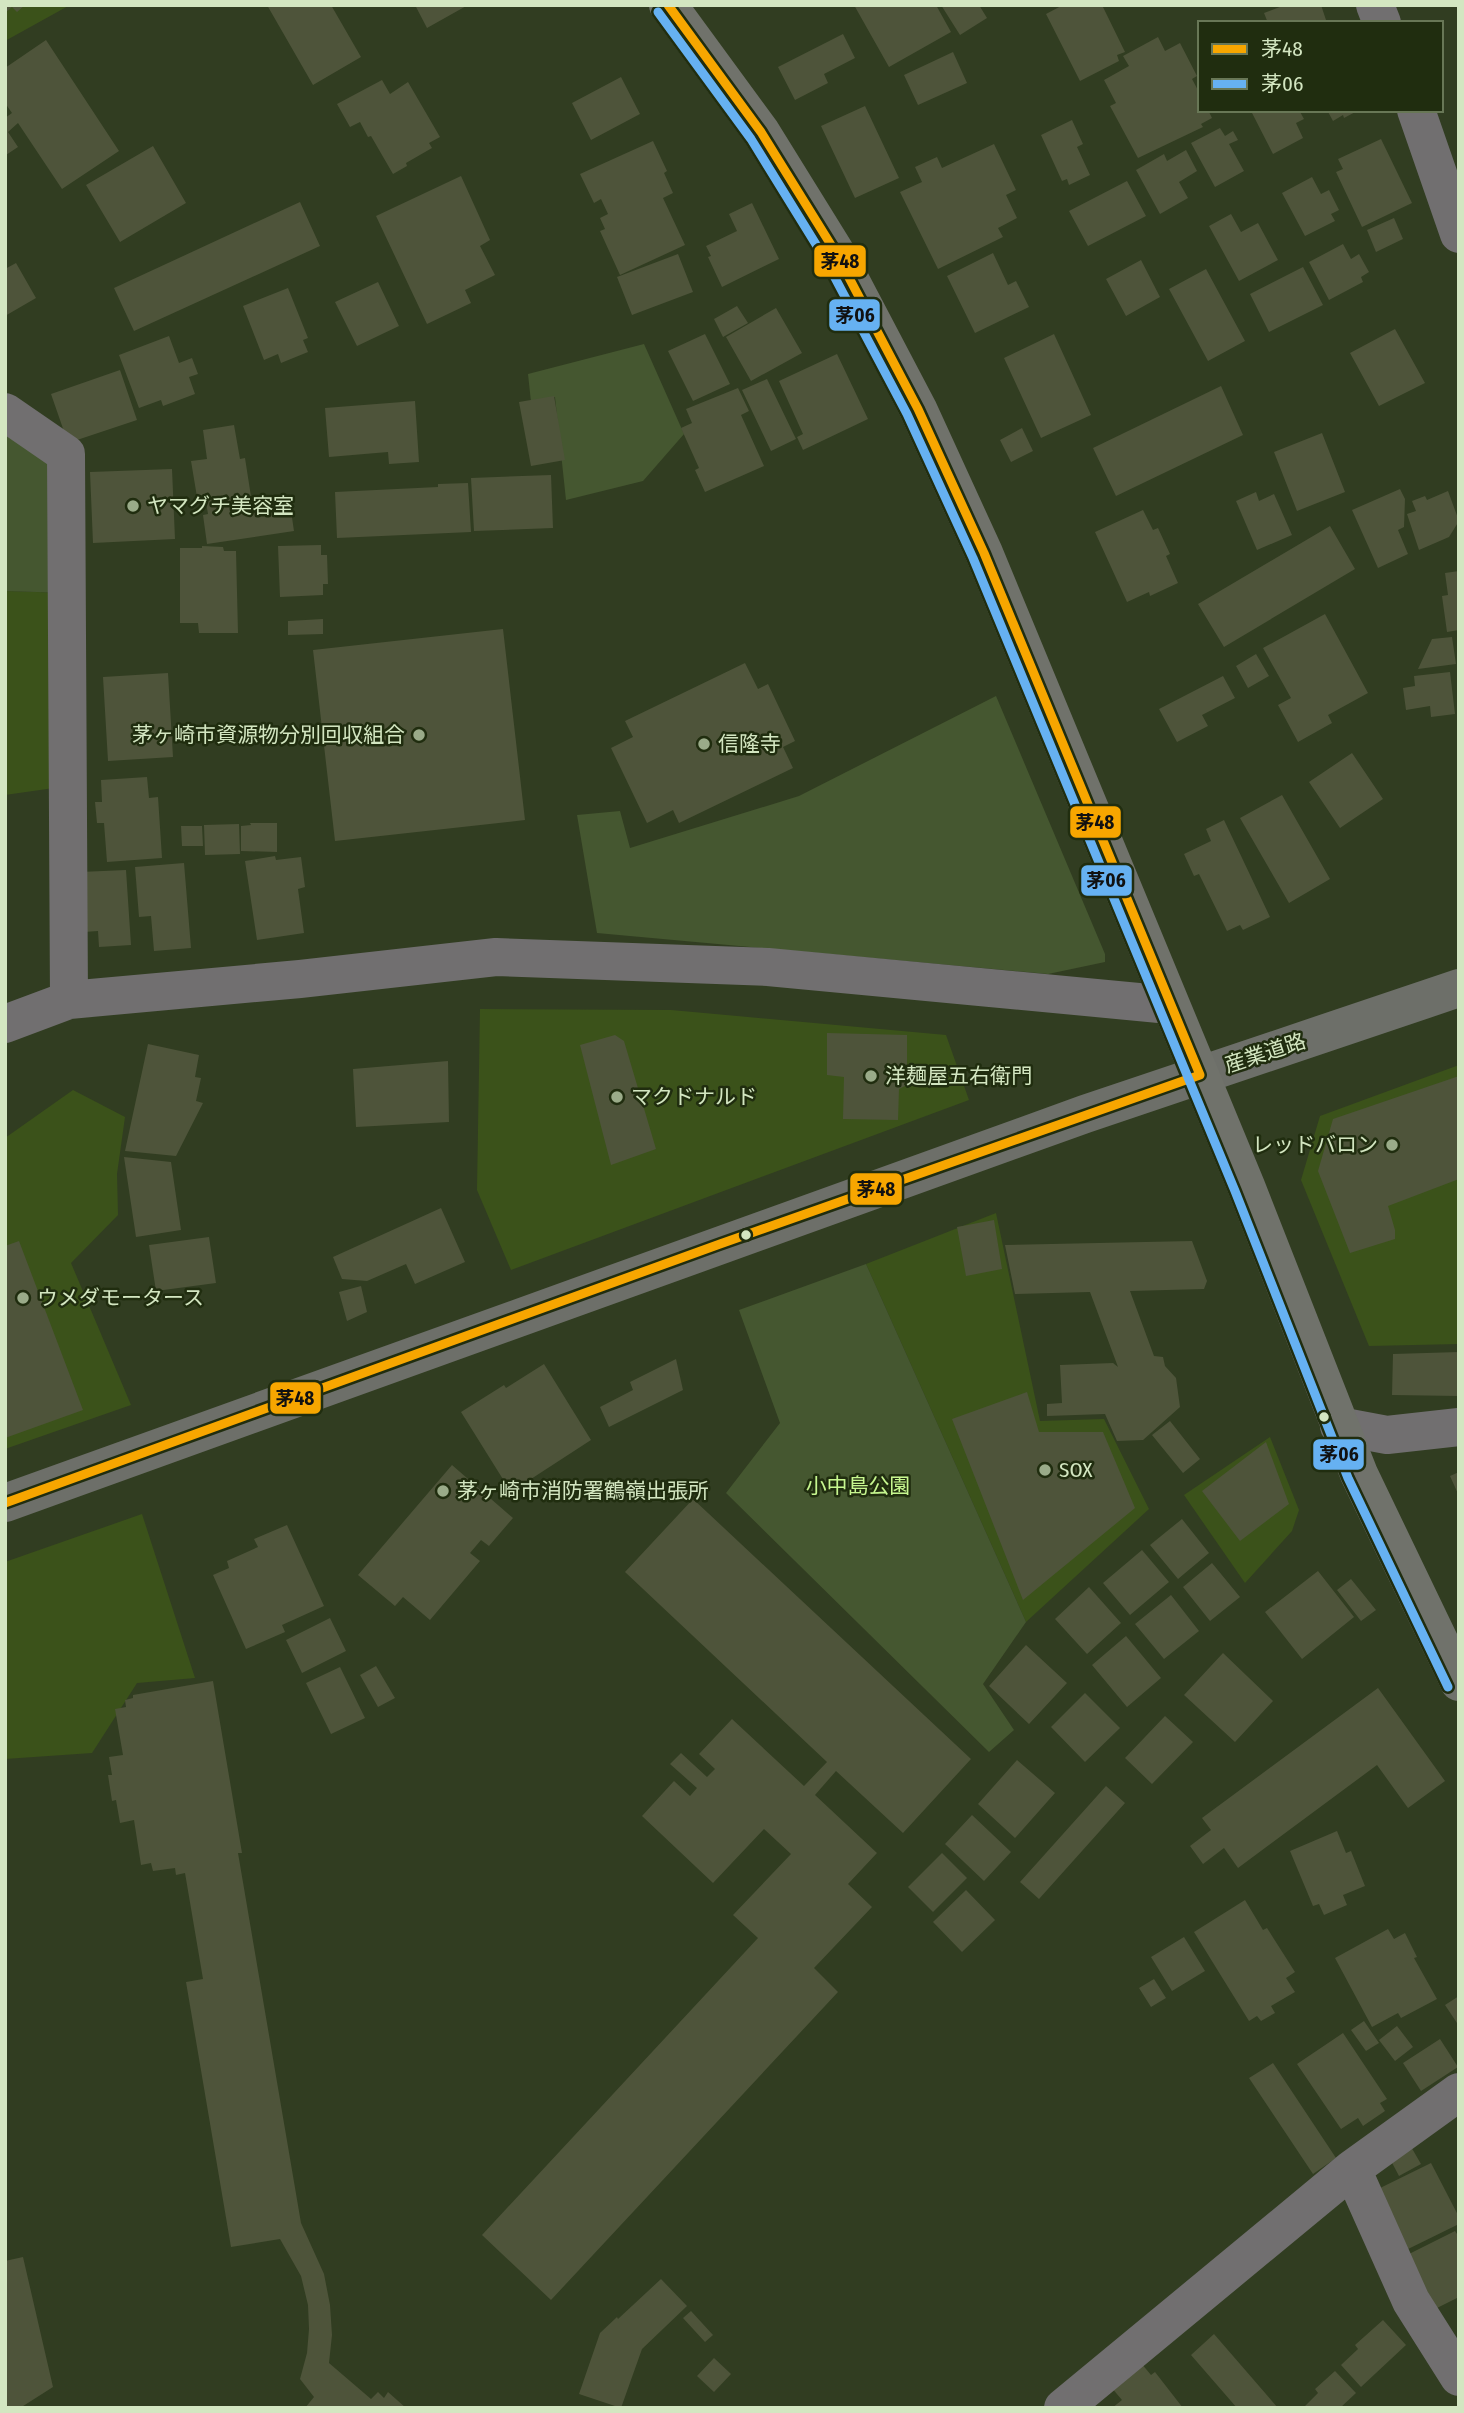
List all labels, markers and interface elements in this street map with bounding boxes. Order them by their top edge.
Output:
legend [1198,21,1443,112]
text: 茅48 [1261,36,1303,62]
text: 茅06 [1261,71,1303,97]
line badge: 茅48 [813,244,867,278]
text: 茅48 [821,250,859,273]
line badge: 茅06 [828,298,881,332]
text: 茅06 [835,304,875,327]
place label: ヤマグチ美容室 [147,493,294,519]
marker: ヤマグチ美容室 [125,498,141,514]
place label: 茅ヶ崎市資源物分別回収組合 [132,722,405,748]
marker: 茅ヶ崎市資源物分別回収組合 [411,727,427,743]
place label: 信隆寺 [718,731,781,757]
marker: 信隆寺 [696,736,712,752]
line badge: 茅48 [1069,805,1122,839]
text: 茅48 [1076,811,1114,834]
line badge: 茅06 [1080,864,1133,897]
text: 茅06 [1086,869,1126,892]
street label: 産業道路 [1221,1028,1309,1078]
place label: 洋麺屋五右衛門 [885,1063,1032,1089]
marker: 洋麺屋五右衛門 [863,1068,879,1084]
place label: マクドナルド [631,1084,757,1110]
marker: マクドナルド [609,1089,625,1105]
place label: レッドバロン [1252,1132,1378,1158]
marker: レッドバロン [1384,1137,1400,1153]
line badge: 茅48 [849,1172,903,1206]
text: 茅48 [857,1178,895,1201]
unlabelled marker [739,1228,753,1242]
place label: ウメダモータース [37,1285,204,1311]
marker: ウメダモータース [15,1290,31,1306]
line badge: 茅48 [269,1381,322,1415]
text: 茅48 [276,1387,314,1410]
unlabelled marker [1317,1410,1331,1424]
line badge: 茅06 [1312,1438,1365,1471]
text: 茅06 [1319,1443,1359,1466]
place label: SOX [1059,1457,1093,1483]
marker: SOX [1037,1462,1053,1478]
park label: 小中島公園 [806,1473,911,1499]
place label: 茅ヶ崎市消防署鶴嶺出張所 [457,1478,709,1504]
marker: 茅ヶ崎市消防署鶴嶺出張所 [435,1483,451,1499]

